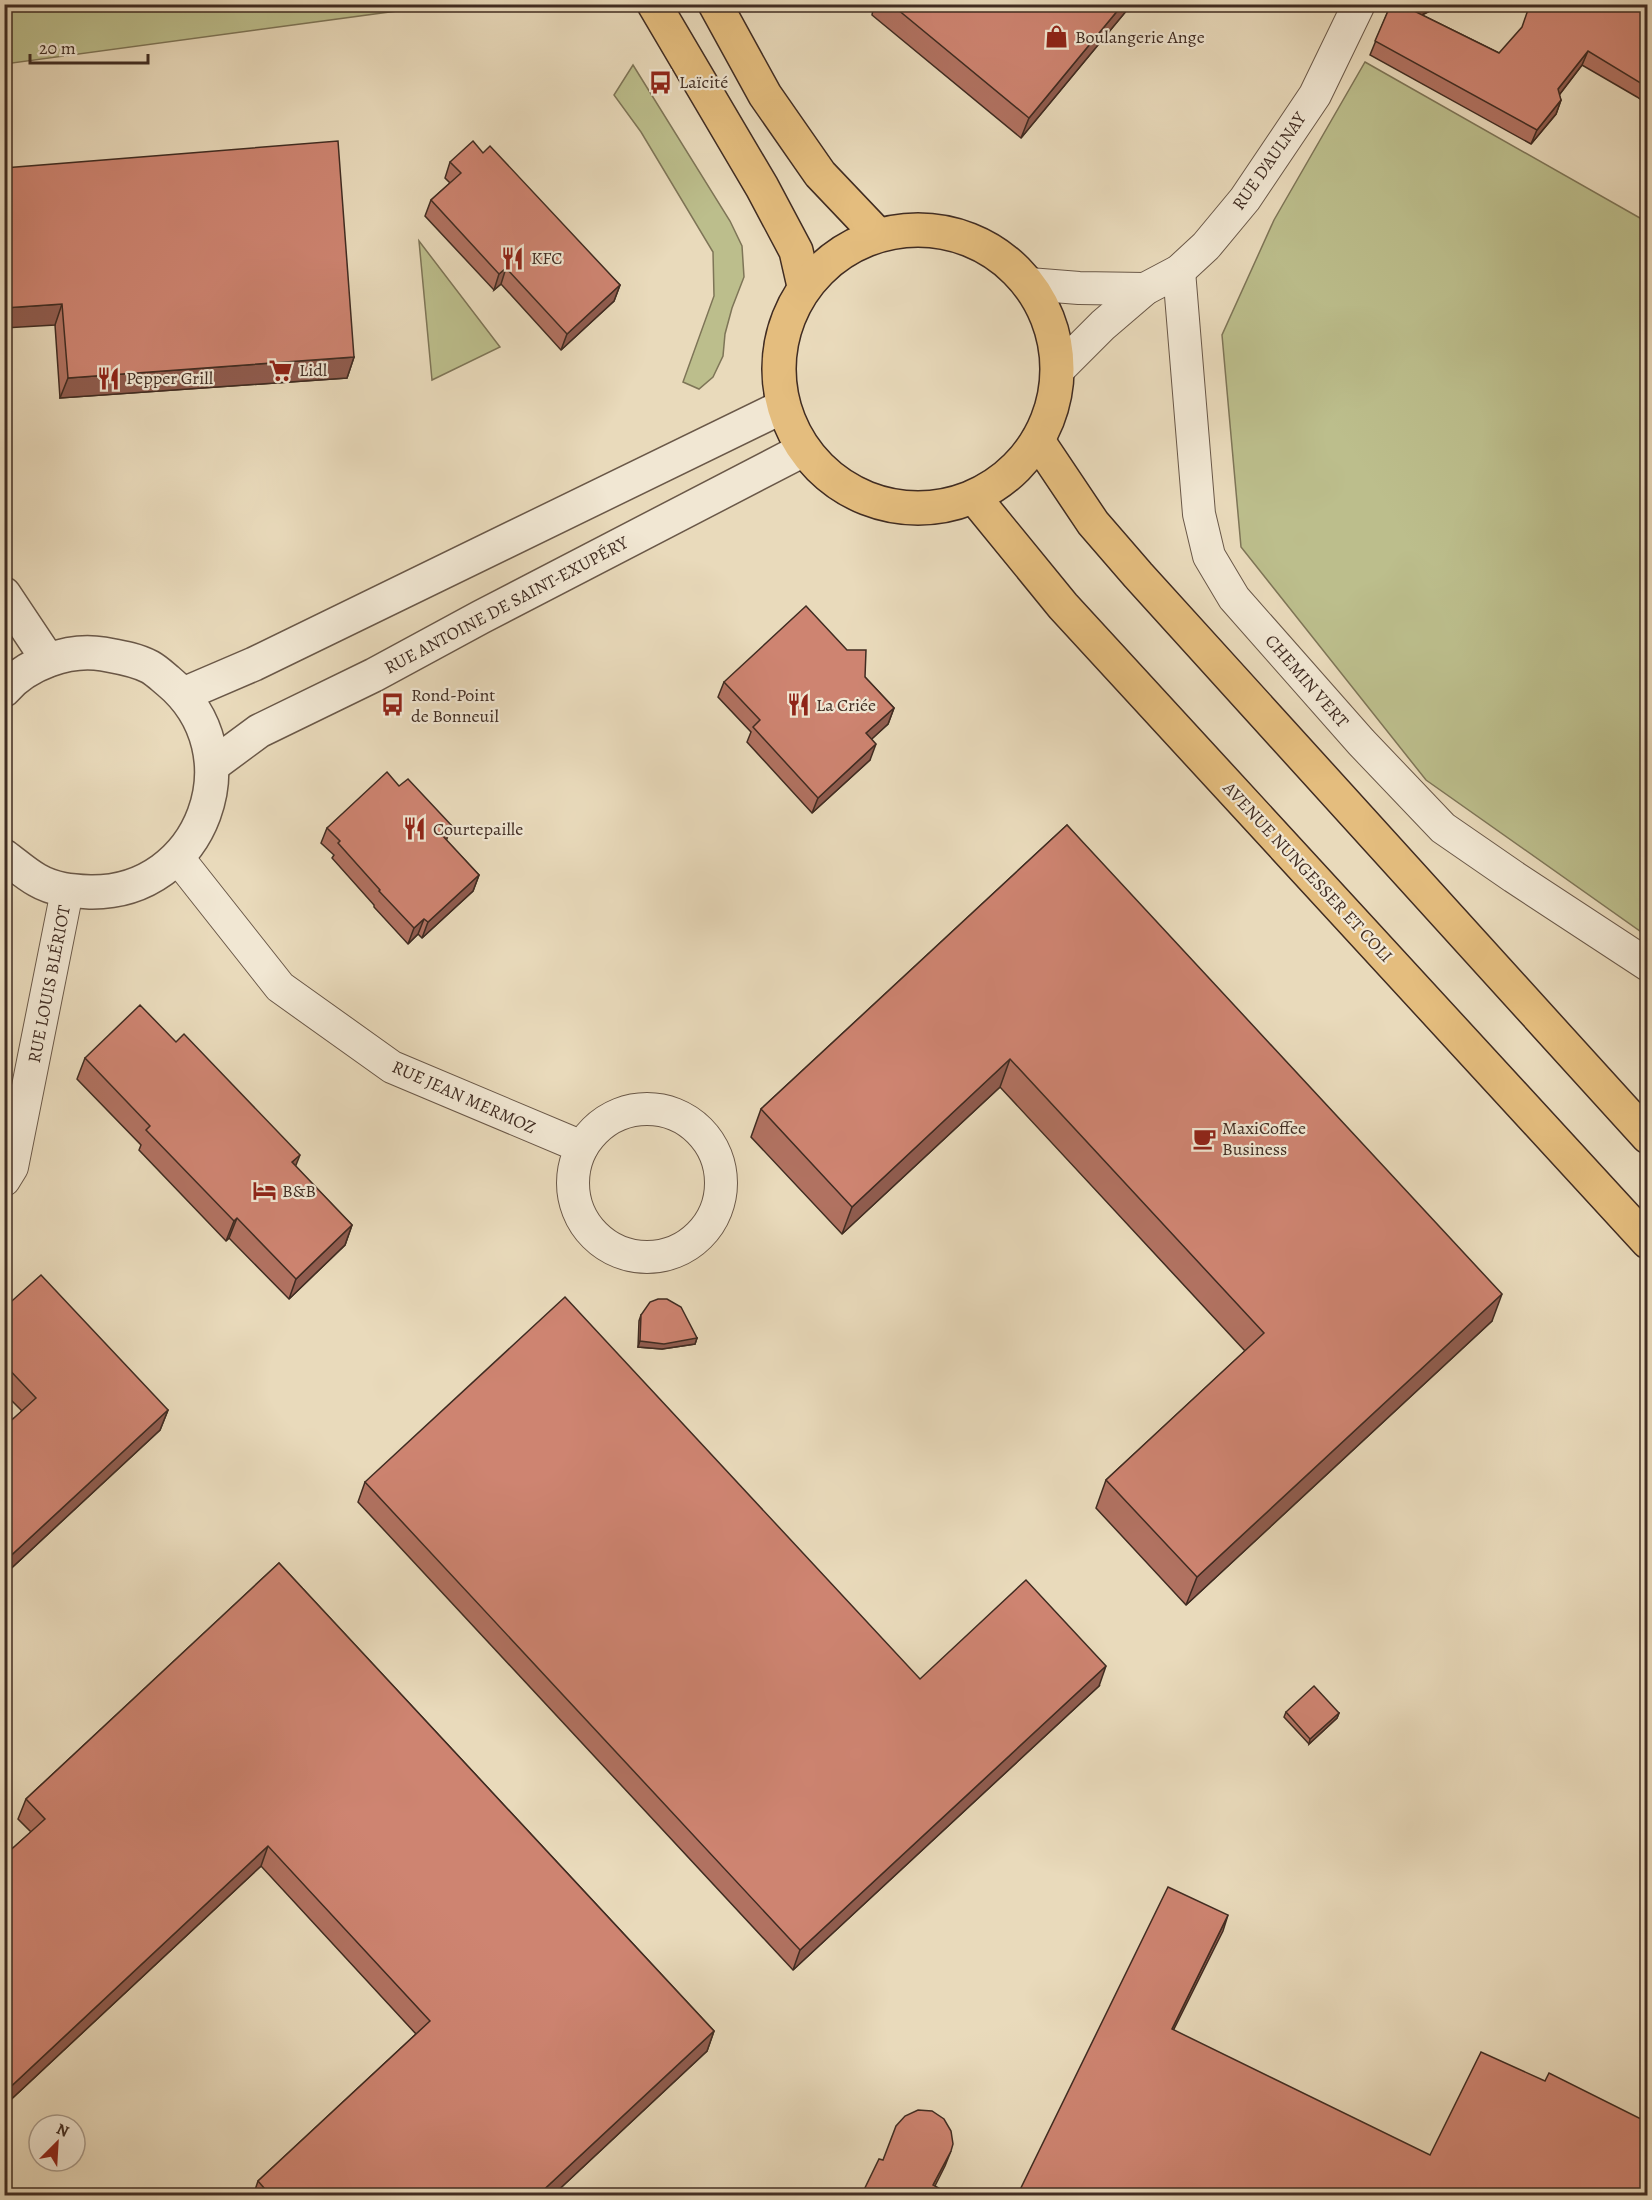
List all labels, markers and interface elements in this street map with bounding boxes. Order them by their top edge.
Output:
shop icon: Boulangerie Ange [1044,24,1070,50]
place label: Boulangerie Ange [1075,25,1205,49]
scale bar [30,27,148,65]
text: 20 m [39,36,76,60]
bus stop icon: Laïcité [648,69,674,95]
place label: Laïcité [679,70,728,94]
street label: RUE D'AULNAY [1226,106,1312,215]
restaurant icon: KFC [500,245,526,271]
place label: KFC [531,246,563,270]
supermarket icon: Lidl [268,357,294,383]
place label: Lidl [299,358,328,382]
restaurant icon: Pepper Grill [95,365,121,391]
place label: Pepper Grill [126,366,214,390]
street label: RUE ANTOINE DE SAINT-EXUPÉRY [380,530,633,680]
street label: CHEMIN VERT [1260,629,1354,733]
place label: Rond-Point de Bonneuil [411,683,499,728]
bus stop icon: Rond-Point de Bonneuil [380,692,406,718]
restaurant icon: La Criée [785,692,811,718]
place label: La Criée [816,693,876,717]
street label: AVENUE NUNGESSER ET COLI [1217,776,1398,967]
restaurant icon: Courtepaille [402,816,428,842]
place label: Courtepaille [433,817,523,841]
street label: RUE LOUIS BLÉRIOT [22,903,76,1065]
street label: RUE JEAN MERMOZ [388,1055,540,1139]
place label: MaxiCoffee Business [1222,1116,1306,1161]
cafe icon: MaxiCoffee Business [1191,1125,1217,1151]
hotel icon: B&B [251,1178,277,1204]
place label: B&B [282,1179,316,1203]
north arrow [27,2113,87,2173]
text: N [53,2118,73,2143]

